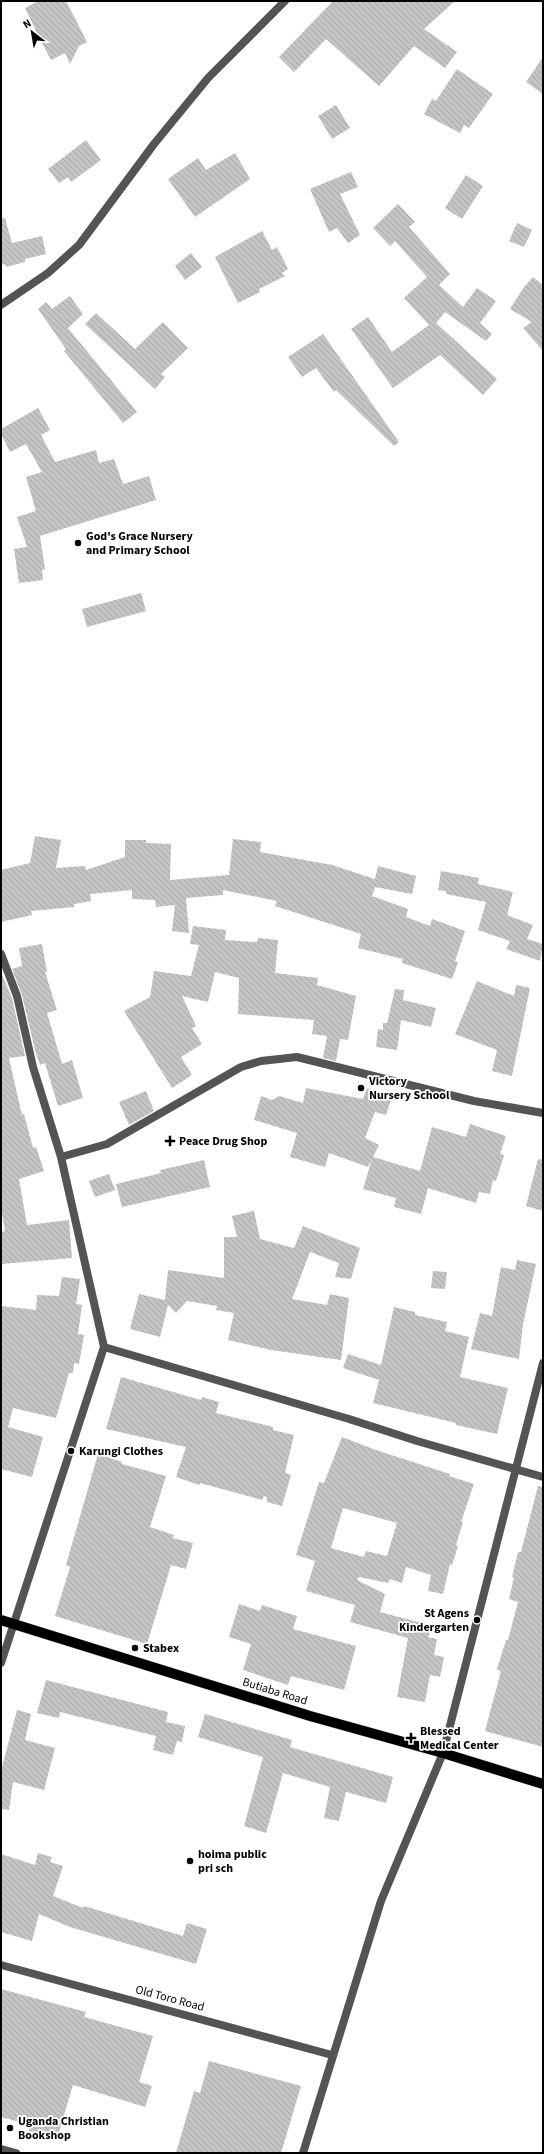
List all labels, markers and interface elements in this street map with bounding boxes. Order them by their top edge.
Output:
north arrow [12,12,52,52]
text: N [20,16,34,32]
place label: God's Grace Nursery and Primary School [86,528,193,559]
marker: God's Grace Nursery and Primary School [73,538,83,548]
place label: Victory Nursery School [368,1073,450,1104]
marker: Victory Nursery School [356,1083,366,1093]
place label: Peace Drug Shop [179,1133,267,1150]
marker: Peace Drug Shop [164,1135,176,1147]
place label: Karungi Clothes [79,1443,163,1460]
marker: Karungi Clothes [66,1446,76,1456]
place label: St Agens Kindergarten [399,1605,469,1636]
marker: St Agens Kindergarten [472,1615,482,1625]
place label: Stabex [143,1640,179,1657]
marker: Stabex [130,1643,140,1653]
street label: Butiaba Road [240,1674,310,1709]
place label: Blessed Medical Center [420,1723,499,1754]
marker: Blessed Medical Center [405,1732,417,1744]
place label: hoima public pri sch [198,1846,267,1877]
marker: hoima public pri sch [185,1856,195,1866]
street label: Old Toro Road [133,1981,206,2016]
place label: Uganda Christian Bookshop [18,2113,109,2144]
marker: Uganda Christian Bookshop [5,2123,15,2133]

